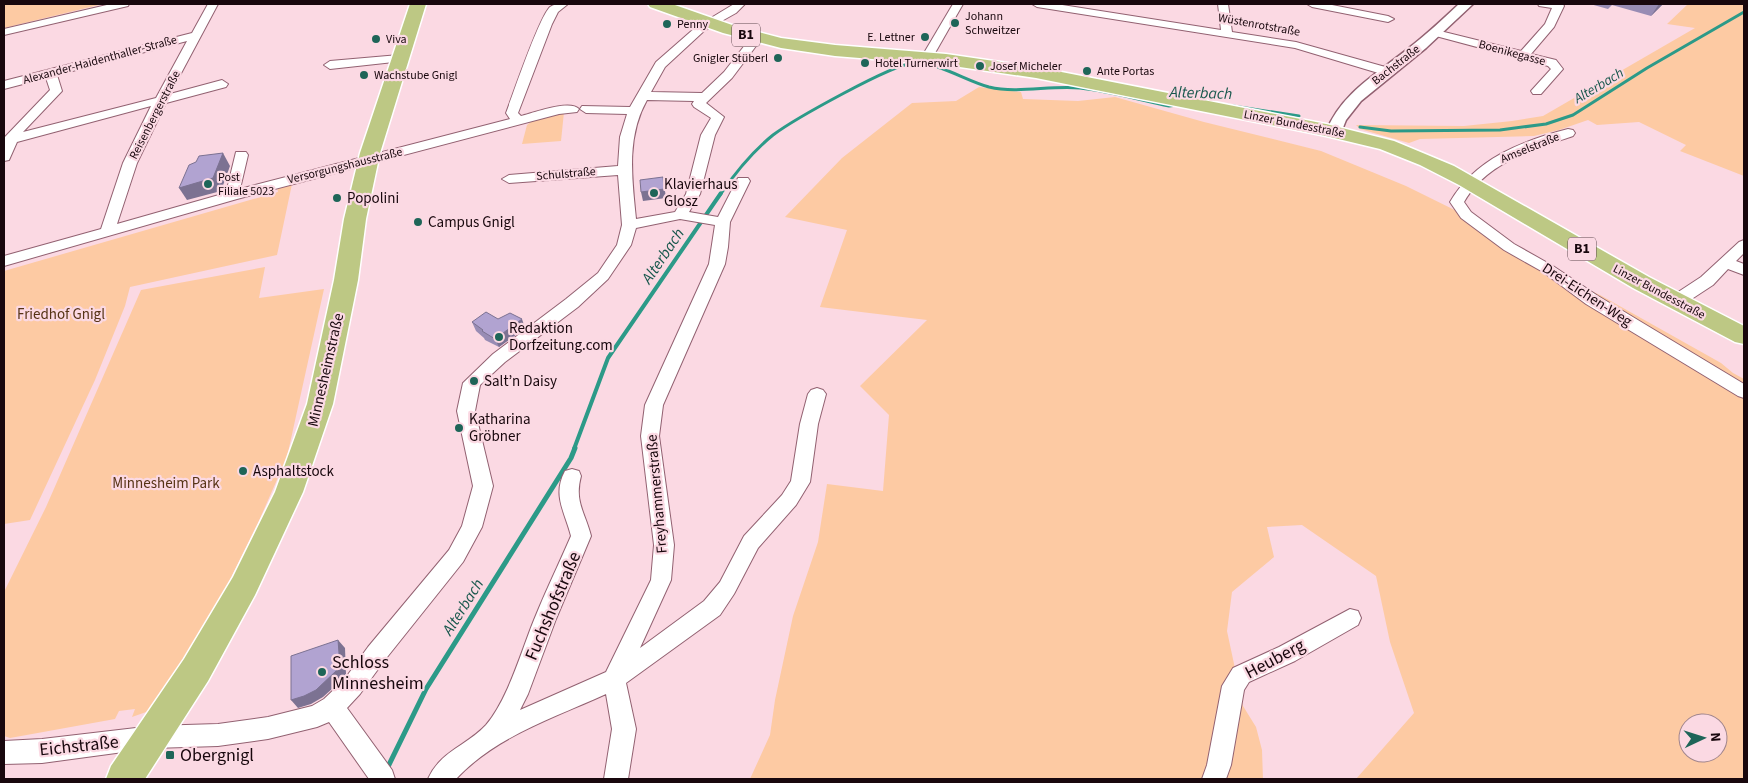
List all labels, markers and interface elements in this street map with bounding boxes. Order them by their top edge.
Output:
place label: Johann Schweitzer [965,8,1021,39]
street label: Wüstenrotstraße [1217,9,1301,41]
place label: Penny [677,16,709,33]
marker: Johann Schweitzer [949,17,961,29]
marker: Penny [661,18,673,30]
road number: B1 [732,24,760,46]
place label: E. Lettner [867,29,916,46]
street label: Alexander-Haidenthaller-Straße [21,31,179,89]
place label: Viva [386,31,407,48]
marker: E. Lettner [919,31,931,43]
marker: Viva [370,33,382,45]
street label: Boenikegasse [1477,36,1547,70]
street label: Bachstraße [1368,41,1424,89]
place label: Gnigler Stüberl [693,50,768,67]
marker: Gnigler Stüberl [772,52,784,64]
place label: Hotel Turnerwirt [875,55,958,72]
marker: Hotel Turnerwirt [859,57,871,69]
place label: Josef Micheler [990,58,1063,75]
marker: Josef Micheler [974,60,986,72]
place label: Ante Portas [1097,63,1154,80]
water label: Alterbach [1569,63,1628,109]
marker: Ante Portas [1081,65,1093,77]
place label: Wachstube Gnigl [374,67,458,84]
street label: Reisenbergerstraße [125,68,185,162]
marker: Wachstube Gnigl [358,69,370,81]
water label: Alterbach [1168,81,1233,105]
street label: Linzer Bundesstraße [1242,106,1346,142]
street label: Amselstraße [1498,128,1562,168]
street label: Versorgungshausstraße [286,144,404,188]
street label: Schulstraße [536,163,596,185]
place label: Post Filiale 5023 [218,169,274,200]
place label: Klavierhaus Glosz [664,174,738,212]
marker: Post Filiale 5023 [202,178,214,190]
marker: Klavierhaus Glosz [648,187,660,199]
place label: Popolini [347,188,399,209]
marker: Popolini [331,192,343,204]
place label: Campus Gnigl [428,212,515,233]
marker: Campus Gnigl [412,216,424,228]
water label: Alterbach [636,224,690,289]
road number: B1 [1568,238,1596,260]
street label: Drei-Eichen-Weg [1538,258,1636,332]
street label: Linzer Bundesstraße [1610,260,1708,324]
park label: Friedhof Gnigl [17,304,105,325]
street label: Minnesheimstraße [303,311,349,429]
place label: Redaktion Dorfzeitung.com [509,318,613,356]
marker: Redaktion Dorfzeitung.com [493,331,505,343]
place label: Salt’n Daisy [484,371,557,392]
marker: Salt’n Daisy [468,375,480,387]
place label: Katharina Gröbner [469,409,531,447]
marker: Katharina Gröbner [453,422,465,434]
street label: Freyhammerstraße [641,434,673,554]
place label: Asphaltstock [253,461,334,482]
marker: Asphaltstock [237,465,249,477]
park label: Minnesheim Park [112,473,220,494]
street label: Fuchshofstraße [519,548,587,664]
water label: Alterbach [437,575,489,640]
street label: Heuberg [1241,633,1309,685]
place label: Schloss Minnesheim [332,650,424,696]
marker: Schloss Minnesheim [316,666,328,678]
north arrow [1678,713,1728,763]
street label: Eichstraße [38,729,120,763]
text: N [1705,732,1725,743]
place label: Obergnigl [180,743,254,768]
marker: Obergnigl [164,749,176,761]

